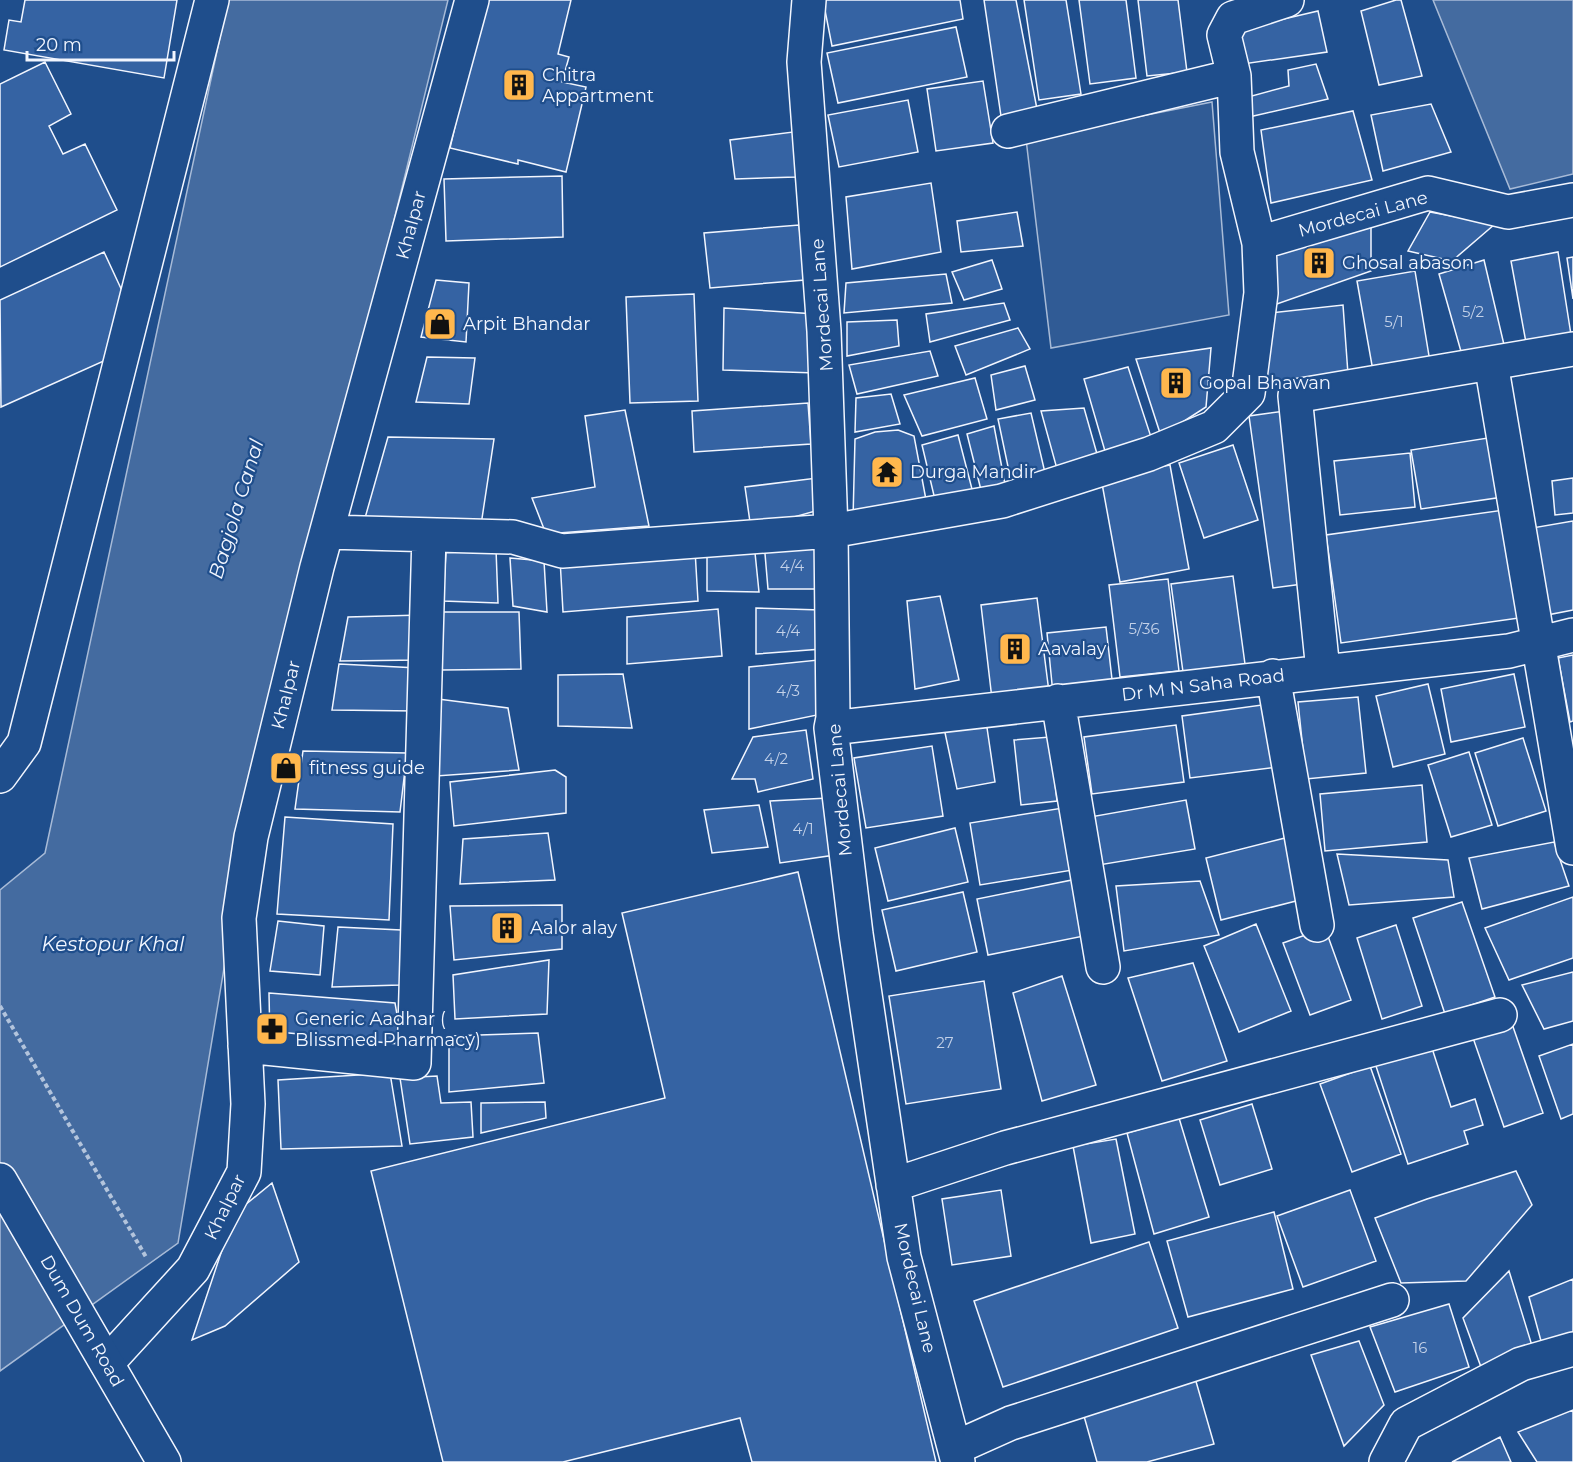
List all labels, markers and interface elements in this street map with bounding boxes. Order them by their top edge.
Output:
scale bar [27,24,174,62]
text: 20 m [36,34,82,56]
place label: Chitra Appartment [542,64,654,107]
building icon: Chitra Appartment [501,67,537,103]
street label: Mordecai Lane [1296,186,1430,242]
street label: Khalpar [391,188,431,262]
street label: Mordecai Lane [806,238,838,372]
building icon: Ghosal abason [1301,245,1337,281]
place label: Ghosal abason [1342,252,1474,274]
house number: 5/2 [1462,302,1484,321]
shop icon: Arpit Bhandar [422,306,458,342]
house number: 5/1 [1384,312,1404,331]
place label: Arpit Bhandar [463,313,590,335]
building icon: Gopal Bhawan [1158,365,1194,401]
place label: Gopal Bhawan [1199,372,1331,394]
water label: Bagjola Canal [203,436,269,582]
temple icon: Durga Mandir [869,454,905,490]
place label: Durga Mandir [910,461,1036,483]
house number: 4/4 [780,556,804,575]
house number: 5/36 [1128,619,1160,638]
house number: 4/4 [776,621,800,640]
building icon: Aavalay [997,631,1033,667]
place label: Aavalay [1038,638,1106,660]
street label: Khalpar [267,658,305,732]
street label: Dr M N Saha Road [1120,664,1286,706]
house number: 4/3 [776,681,800,700]
street label: Mordecai Lane [823,723,857,857]
house number: 4/2 [764,749,788,768]
shop icon: fitness guide [268,750,304,786]
place label: fitness guide [309,757,425,779]
house number: 4/1 [792,819,814,838]
building icon: Aalor alay [489,910,525,946]
place label: Aalor alay [530,917,617,939]
water label: Kestopur Khal [42,932,185,956]
place label: Generic Aadhar ( Blissmed Pharmacy) [295,1008,481,1051]
pharmacy icon: Generic Aadhar ( Blissmed Pharmacy) [254,1011,290,1047]
house number: 27 [936,1033,954,1052]
street label: Khalpar [200,1171,250,1243]
street label: Mordecai Lane [889,1221,941,1355]
street label: Dum Dum Road [35,1251,129,1391]
house number: 16 [1413,1338,1427,1357]

